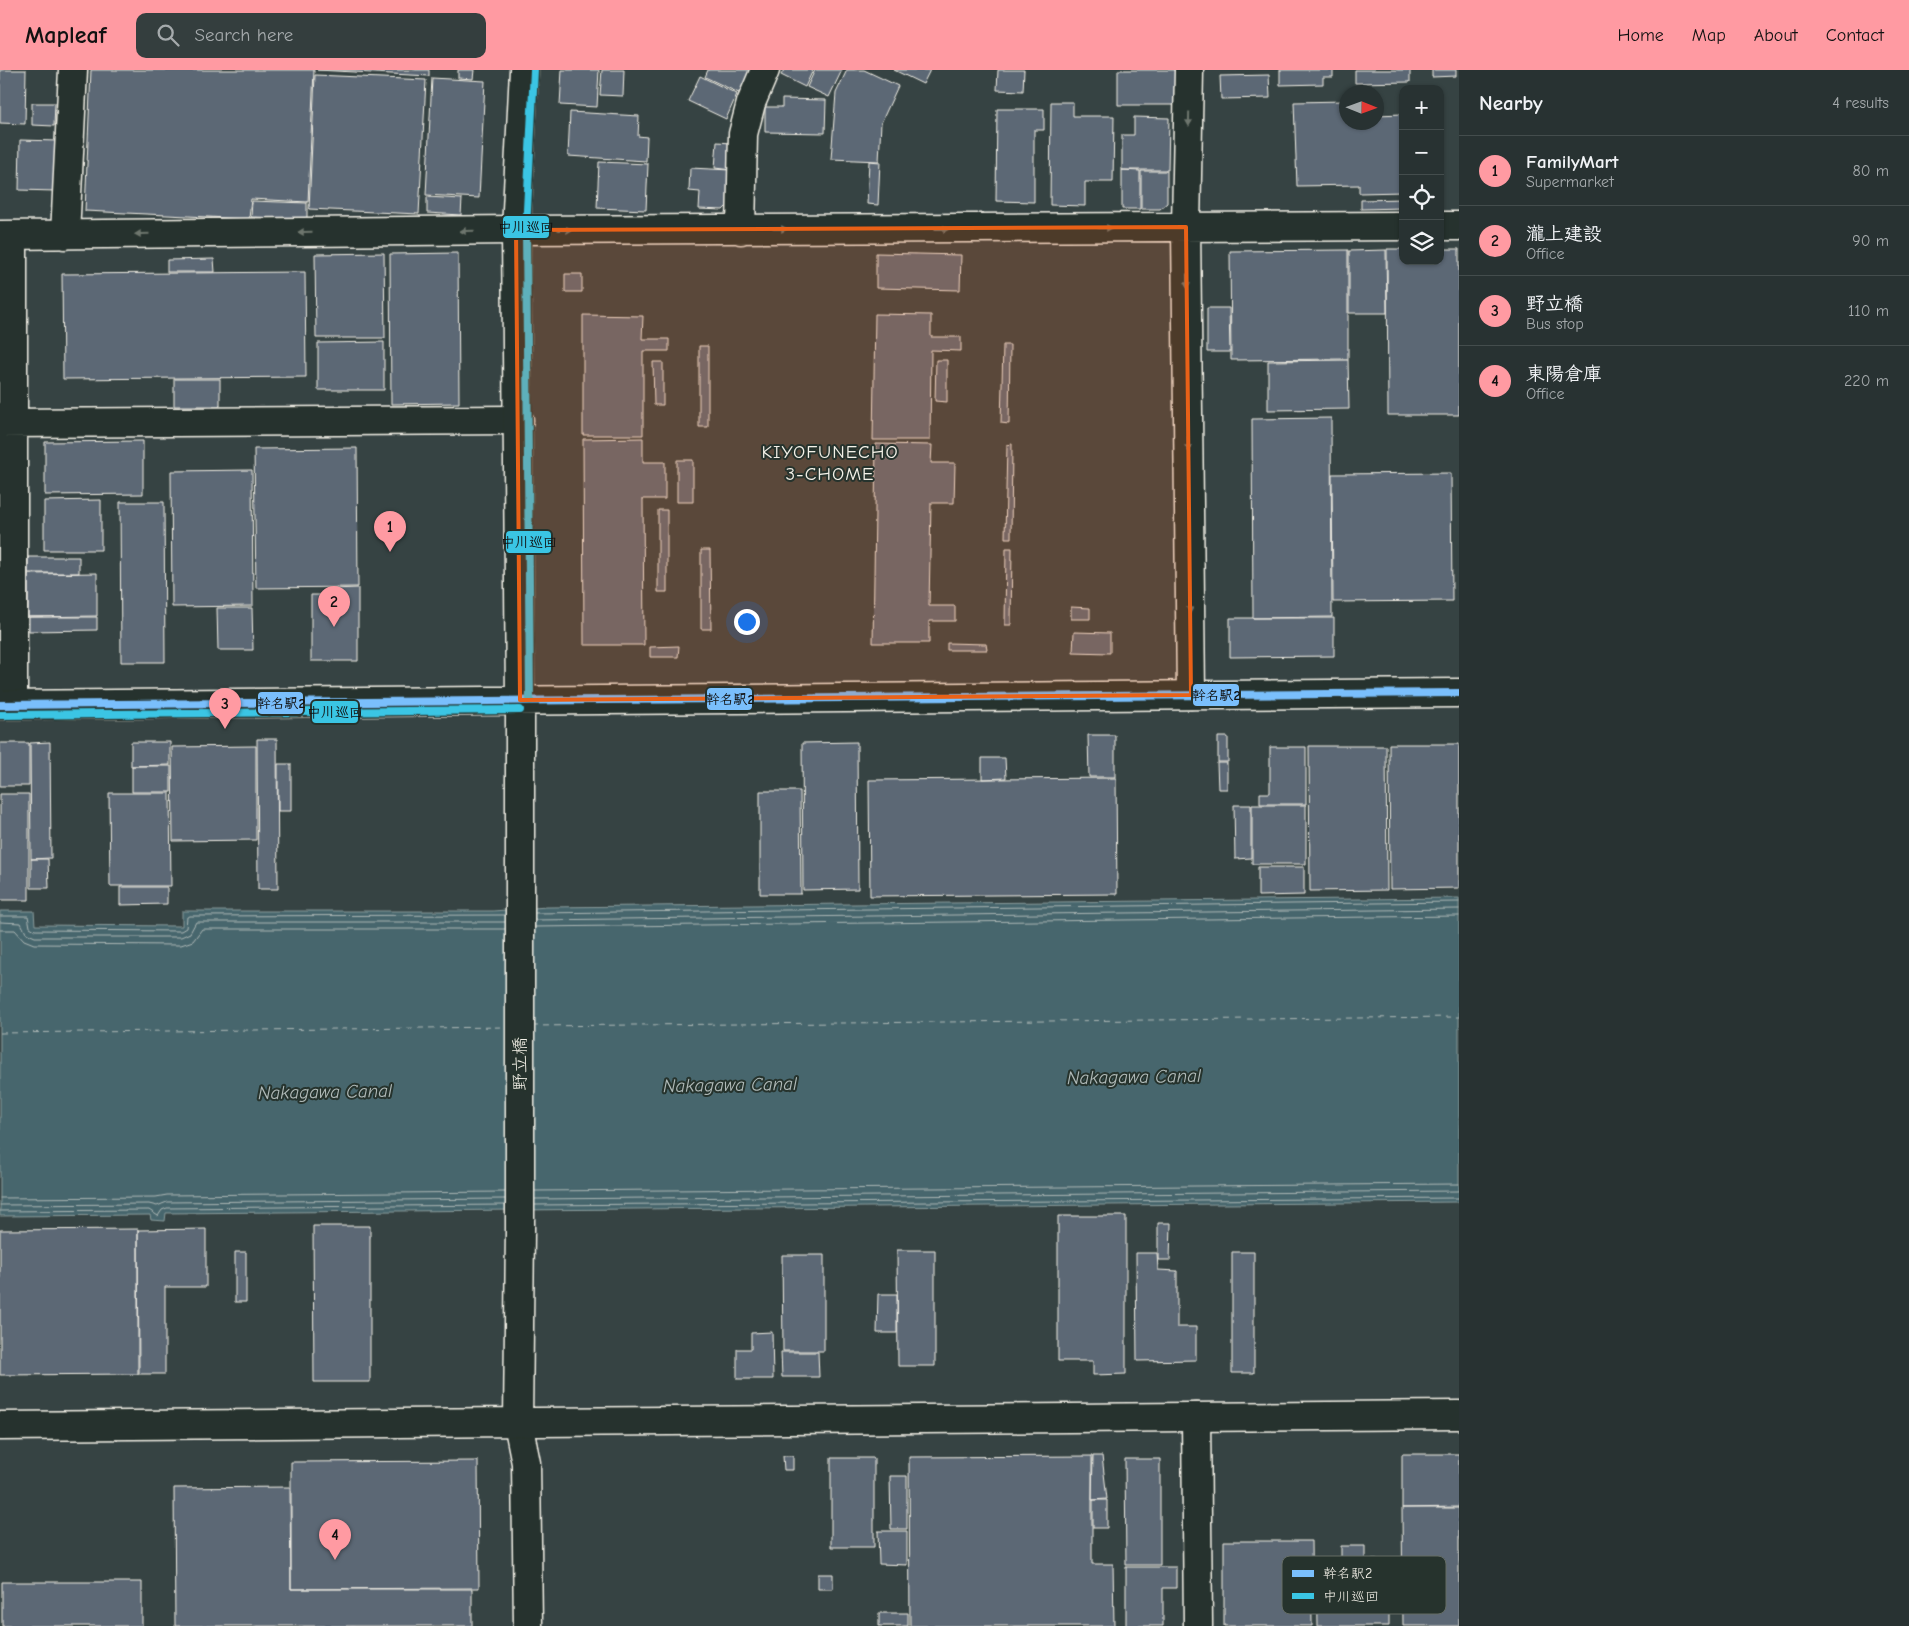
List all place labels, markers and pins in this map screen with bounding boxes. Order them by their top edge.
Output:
pin: 1 [374,511,406,552]
pin: 2 [318,586,350,627]
pin: 3 [209,688,241,729]
pin: 4 [319,1519,351,1560]

